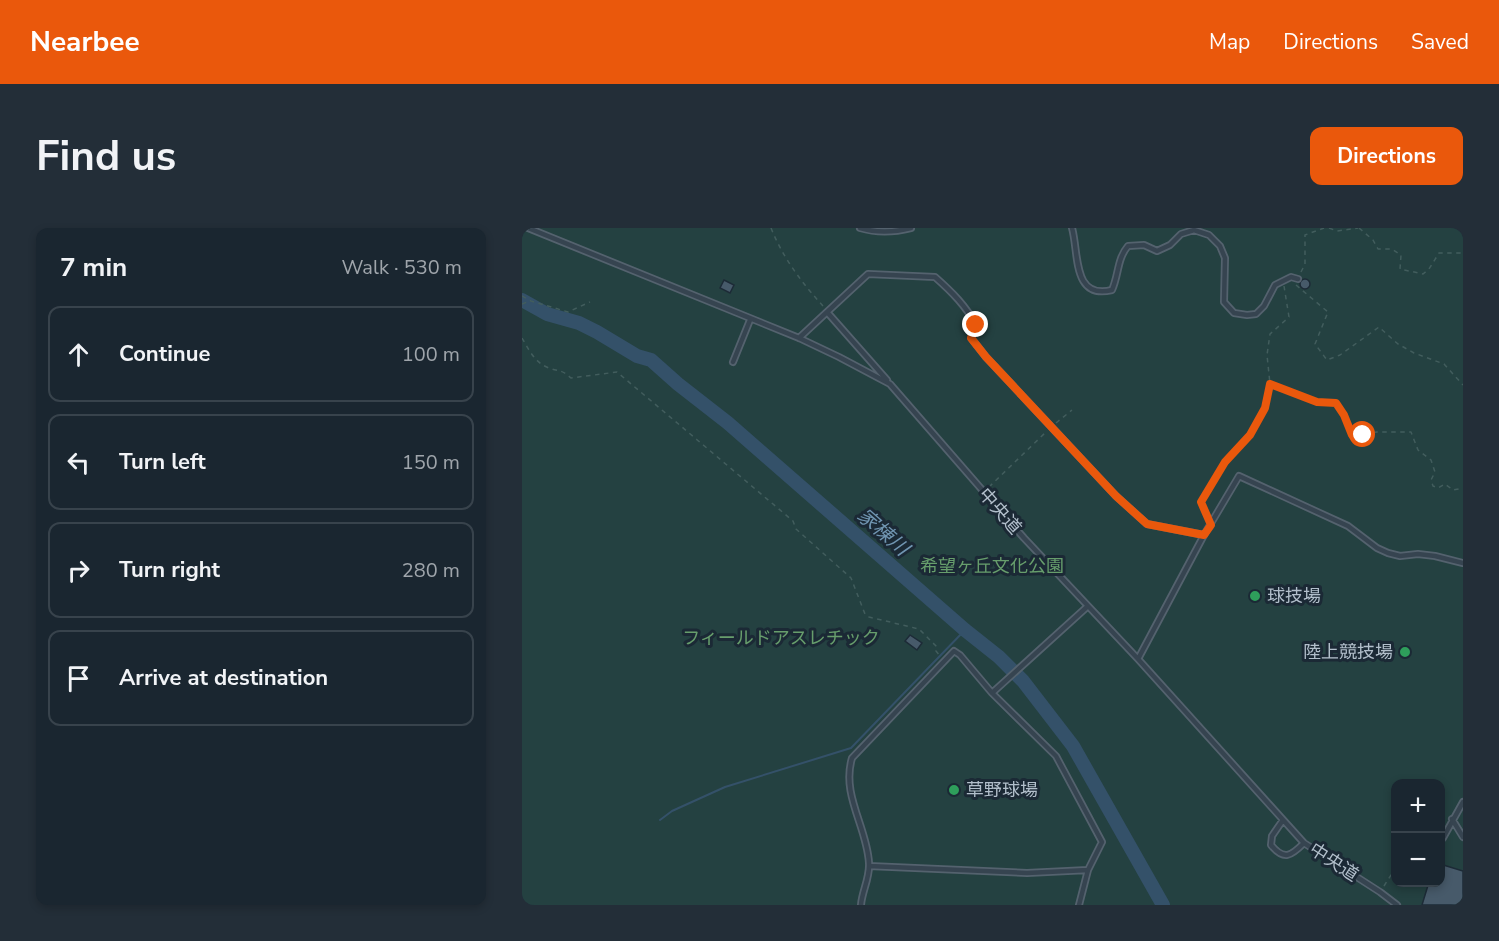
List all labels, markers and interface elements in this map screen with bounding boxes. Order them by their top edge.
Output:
text: Nearbee [30,23,140,61]
text: Map [1209,28,1250,56]
text: Directions [1283,28,1378,56]
text: Saved [1411,28,1469,56]
button: Directions [1310,127,1463,185]
text: Find us [36,128,176,185]
text: 7 min [60,250,127,285]
text: Walk · 530 m [342,254,462,281]
route end [962,311,988,337]
icon: ahead [62,338,95,371]
text: Continue [119,339,210,369]
text: 100 m [402,341,460,368]
route start [1349,421,1375,447]
icon: left [62,446,95,479]
text: Turn left [119,447,206,477]
text: 150 m [402,449,460,476]
street label: 中央道 [973,483,1027,539]
water label: 家棟川 [852,502,916,563]
icon: right [62,554,95,587]
park label: 希望ヶ丘文化公園 [920,554,1064,578]
text: Turn right [119,555,220,585]
text: 280 m [402,557,460,584]
place label: 球技場 [1267,584,1321,608]
marker: 球技場 [1248,589,1262,603]
park label: フィールドアスレチック [682,626,880,650]
place label: 陸上競技場 [1303,640,1393,664]
marker: 陸上競技場 [1398,645,1412,659]
icon: arrive [62,662,95,695]
text: Arrive at destination [119,663,328,693]
place label: 草野球場 [966,778,1038,802]
map controls [1391,779,1445,887]
button: + [1391,779,1445,833]
marker: 草野球場 [947,783,961,797]
button: − [1391,833,1445,887]
street label: 中央道 [1305,837,1363,887]

